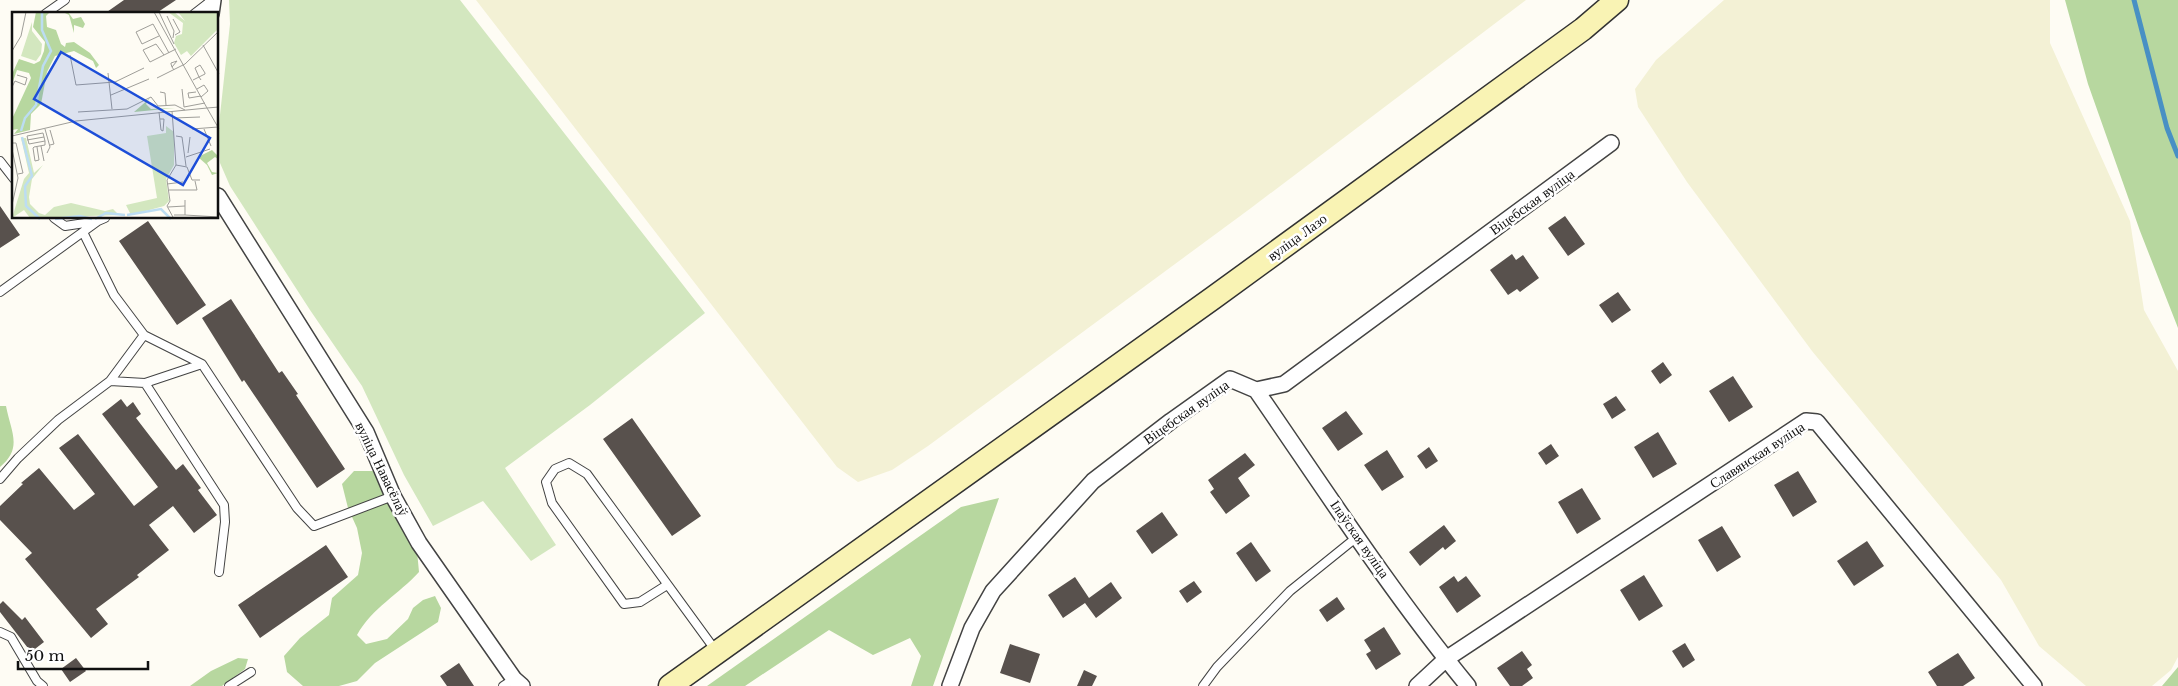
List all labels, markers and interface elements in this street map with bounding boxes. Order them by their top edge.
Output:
inset map [12,12,219,219]
street label: Віцебская вуліца [1486,165,1579,239]
street label: вуліца Лазо [1264,209,1330,265]
street label: Віцебская вуліца [1140,375,1233,448]
street label: Славянская вуліца [1706,417,1808,492]
street label: вуліца Навасёлаў [351,419,413,519]
street label: Ілаўская вуліца [1326,496,1394,582]
scale bar [18,638,148,670]
text: 50 m [25,646,65,665]

